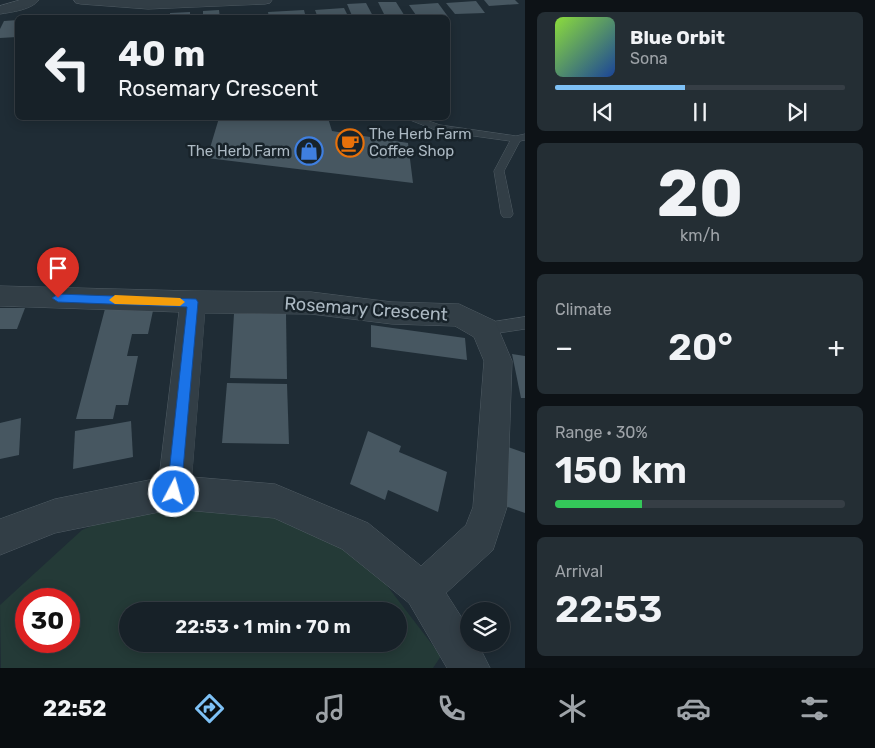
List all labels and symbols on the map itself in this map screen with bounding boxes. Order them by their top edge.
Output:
place label: The Herb Farm Coffee Shop [369,125,472,160]
cafe icon: The Herb Farm Coffee Shop [335,128,365,158]
shop icon: The Herb Farm [294,136,324,166]
place label: The Herb Farm [187,142,290,160]
pin [37,247,79,298]
street label: Rosemary Crescent [284,292,448,326]
position arrow [147,465,199,517]
speed limit sign: 30 [15,588,80,653]

